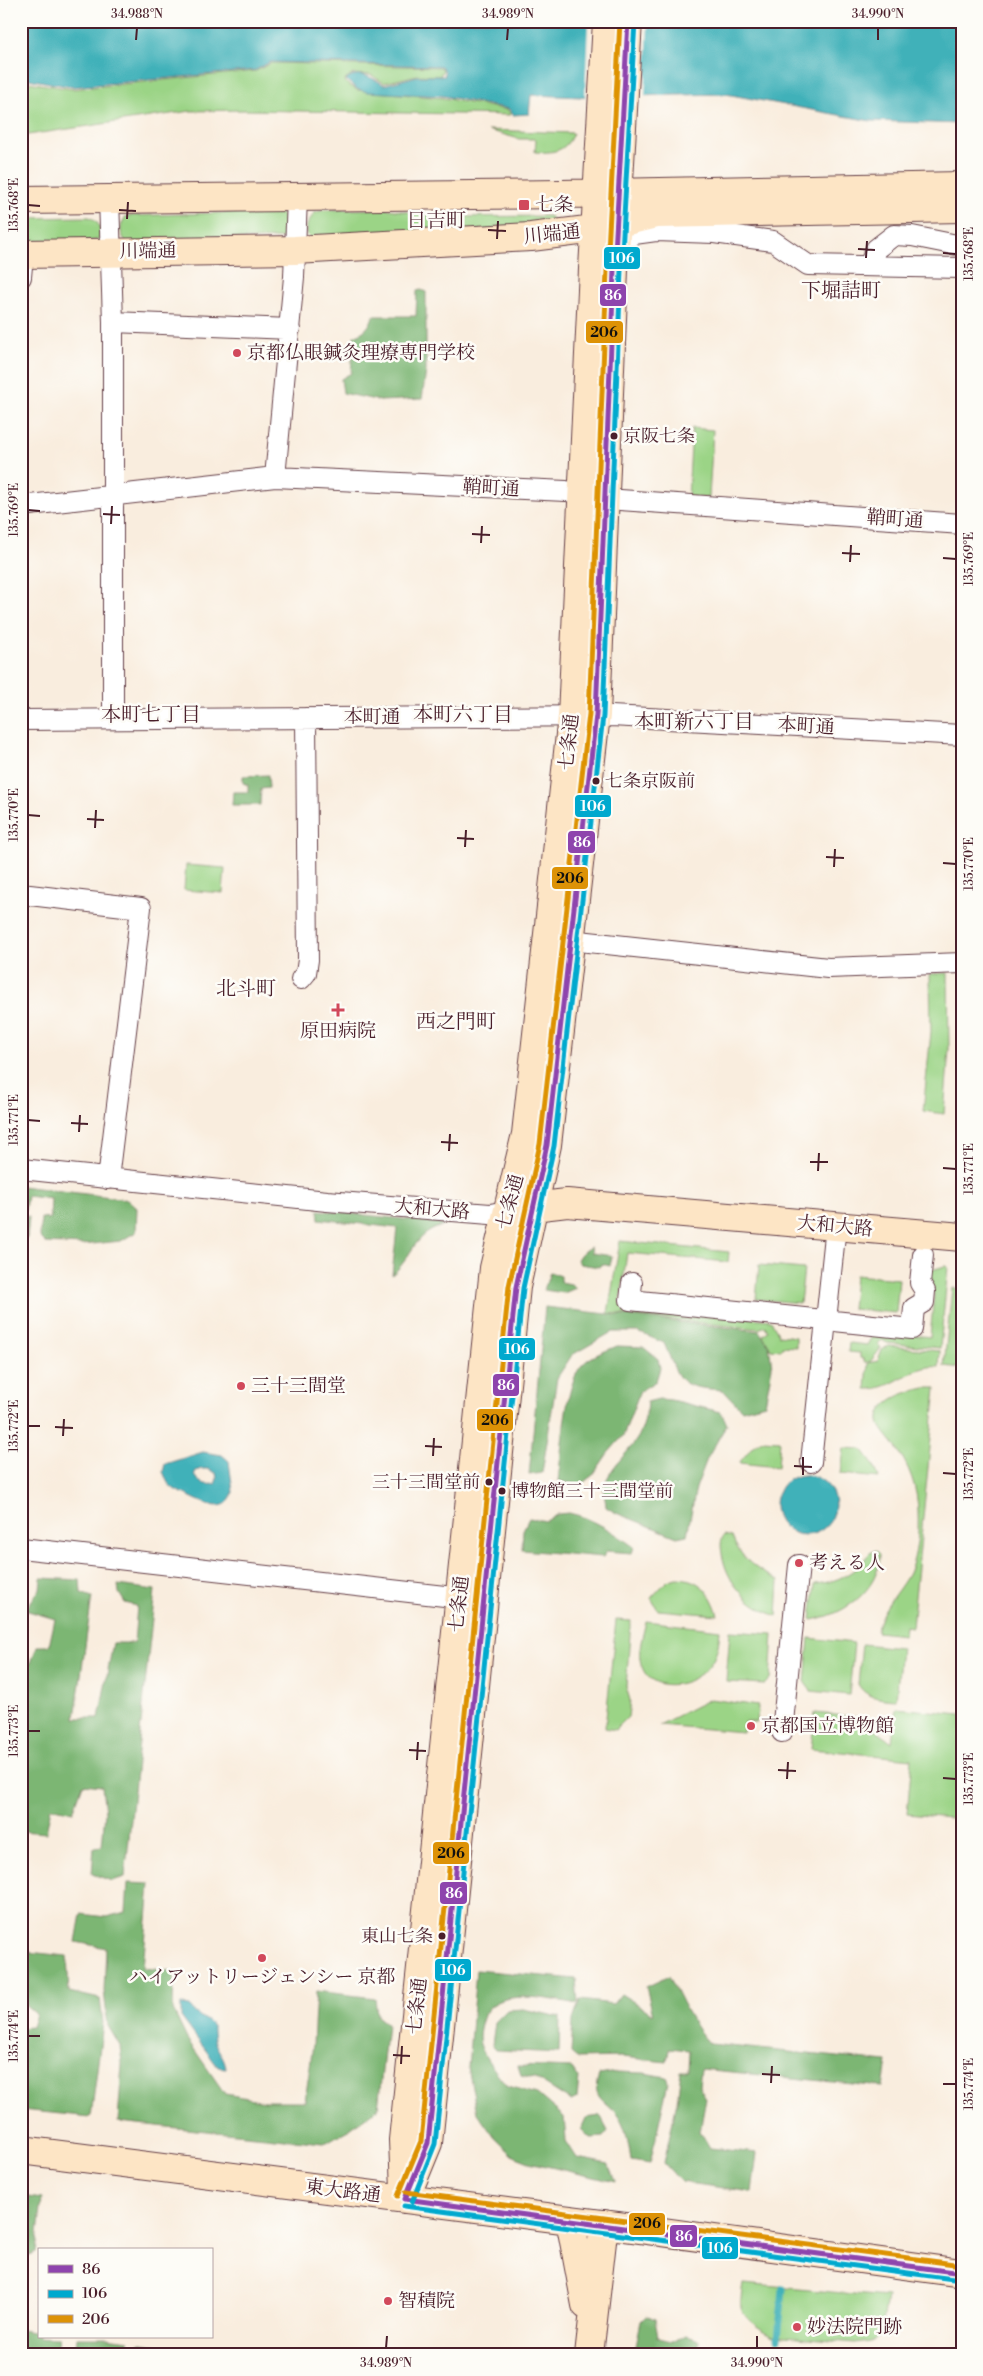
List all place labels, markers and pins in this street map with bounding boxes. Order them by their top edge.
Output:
place label: 七条 [535,193,573,217]
marker: 七条 [517,198,531,212]
place label: 京都仏眼鍼灸理療専門学校 [247,341,475,365]
marker: 京都仏眼鍼灸理療専門学校 [231,347,243,359]
place label: 京阪七条 [623,425,695,448]
marker: 京阪七条 [609,431,619,441]
place label: 七条京阪前 [605,770,695,793]
marker: 七条京阪前 [591,776,601,786]
marker: 原田病院 [331,1003,345,1017]
place label: 原田病院 [300,1019,376,1043]
place label: 三十三間堂 [251,1374,346,1398]
marker: 三十三間堂 [235,1380,247,1392]
place label: 三十三間堂前 [372,1471,480,1494]
marker: 三十三間堂前 [484,1477,494,1487]
place label: 博物館三十三間堂前 [511,1480,673,1503]
marker: 博物館三十三間堂前 [497,1486,507,1496]
place label: 考える人 [809,1551,885,1575]
marker: 考える人 [793,1557,805,1569]
place label: 京都国立博物館 [761,1714,894,1738]
marker: 京都国立博物館 [745,1720,757,1732]
place label: 東山七条 [361,1925,433,1948]
marker: 東山七条 [437,1931,447,1941]
marker: ハイアットリージェンシー 京都 [256,1952,268,1964]
place label: ハイアットリージェンシー 京都 [129,1965,395,1989]
place label: 智積院 [398,2289,455,2313]
marker: 智積院 [382,2295,394,2307]
place label: 妙法院門跡 [807,2315,902,2339]
marker: 妙法院門跡 [791,2321,803,2333]

